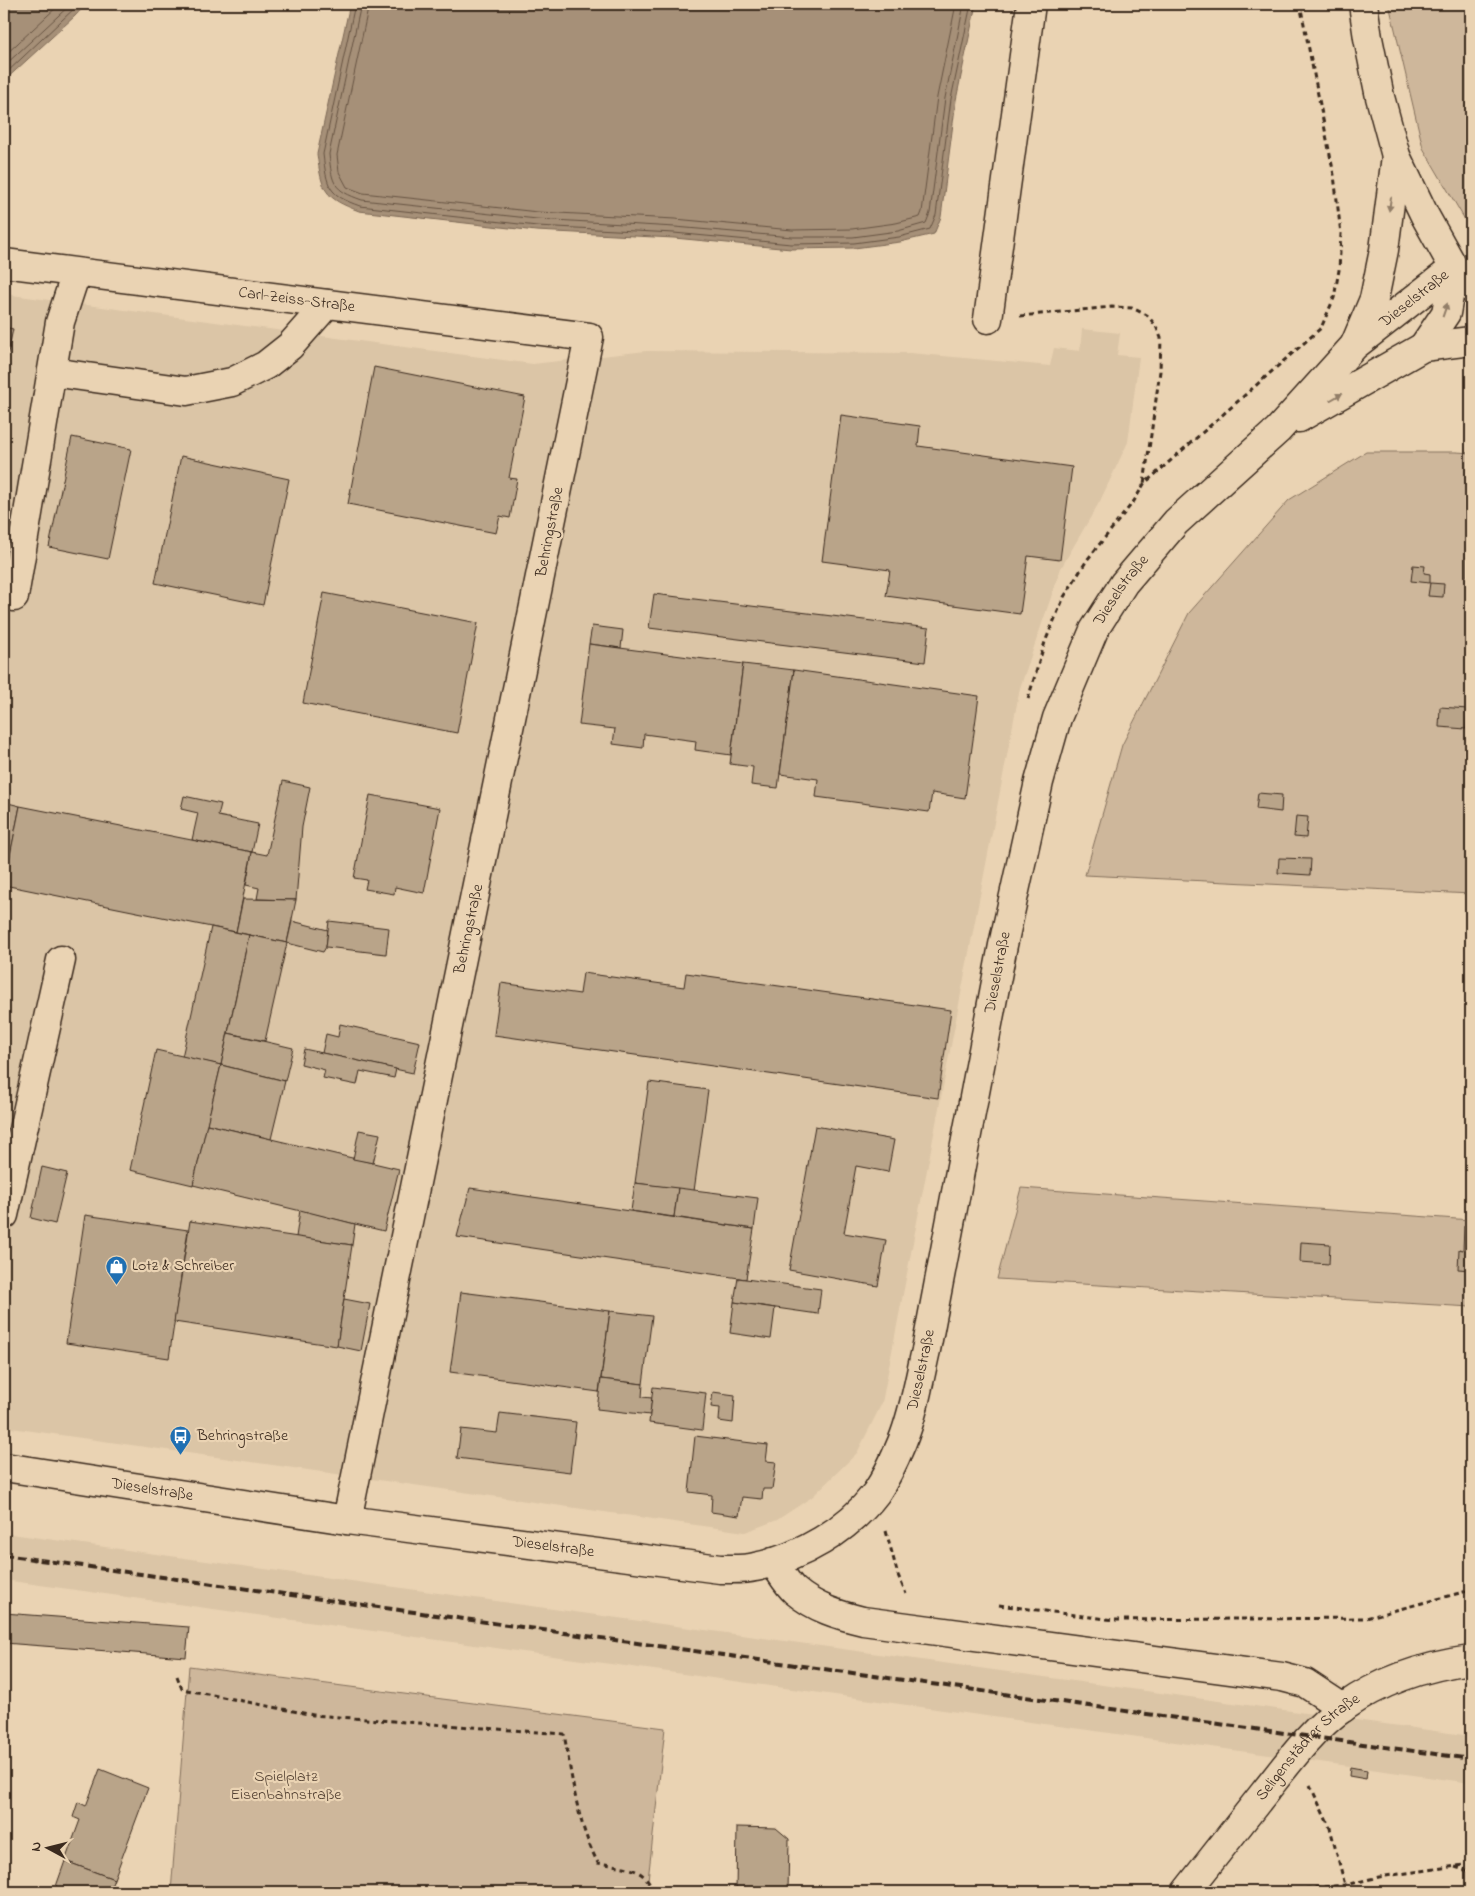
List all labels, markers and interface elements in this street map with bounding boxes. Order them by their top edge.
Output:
one-way arrow [1386,197,1394,213]
street label: Dieselstraße [1374,263,1455,334]
street label: Carl-Zeiss-Straße [237,281,357,319]
one-way arrow [1441,302,1449,317]
one-way arrow [1329,393,1342,402]
street label: Behringstraße [529,484,571,580]
street label: Dieselstraße [1087,549,1156,631]
street label: Behringstraße [448,881,490,977]
street label: Dieselstraße [978,929,1018,1016]
shop icon: Lotz & Schreiber [104,1254,128,1285]
place label: Lotz & Schreiber [132,1254,234,1278]
street label: Dieselstraße [901,1327,942,1414]
bus stop icon: Behringstraße [169,1424,193,1455]
place label: Behringstraße [196,1424,289,1448]
street label: Dieselstraße [109,1472,196,1508]
street label: Dieselstraße [510,1530,596,1564]
street label: Seligenstädter Straße [1250,1687,1365,1806]
park label: Spielplatz Eisenbahnstraße [230,1765,342,1807]
north arrow [22,1824,72,1874]
text: N [26,1841,48,1853]

